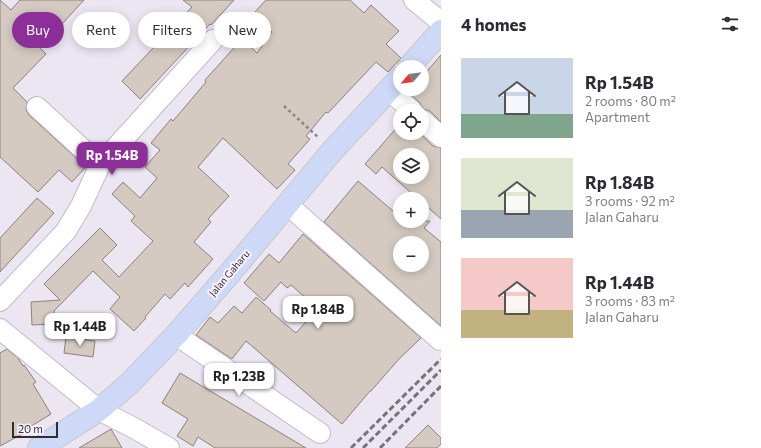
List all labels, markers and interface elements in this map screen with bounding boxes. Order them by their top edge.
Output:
chip: Buy [12,12,64,48]
chip: Rent [72,12,130,48]
chip: Filters [138,12,206,48]
chip: New [214,12,271,48]
icon: filters [719,13,741,35]
text: 4 homes [461,14,526,35]
north arrow [393,60,429,96]
map controls [393,60,429,272]
text: Rp 1.54B [585,72,654,93]
icon: home [493,74,541,122]
text: 2 rooms · 80 m² [585,93,676,109]
button: locate [393,104,429,140]
text: Apartment [585,109,650,125]
pin: Rp 1.54B [71,142,153,176]
text: Rp 1.54B [86,147,138,163]
button: layers [393,148,429,184]
text: Rp 1.84B [585,172,654,193]
icon: home [493,174,541,222]
button: + [393,192,429,228]
text: 3 rooms · 92 m² [585,193,675,209]
text: Jalan Gaharu [585,209,659,225]
button: − [393,236,429,272]
street label: Jalan Gaharu [206,247,252,299]
text: Rp 1.44B [585,272,654,293]
icon: home [493,274,541,322]
text: 3 rooms · 83 m² [585,293,675,309]
pin: Rp 1.84B [277,296,359,330]
text: Rp 1.84B [292,301,344,317]
text: Jalan Gaharu [585,309,659,325]
pin: Rp 1.44B [39,313,121,347]
text: Rp 1.44B [54,318,106,334]
pin: Rp 1.23B [198,363,280,397]
text: Rp 1.23B [213,368,265,384]
scale bar [12,420,58,439]
text: 20 m [18,422,43,435]

